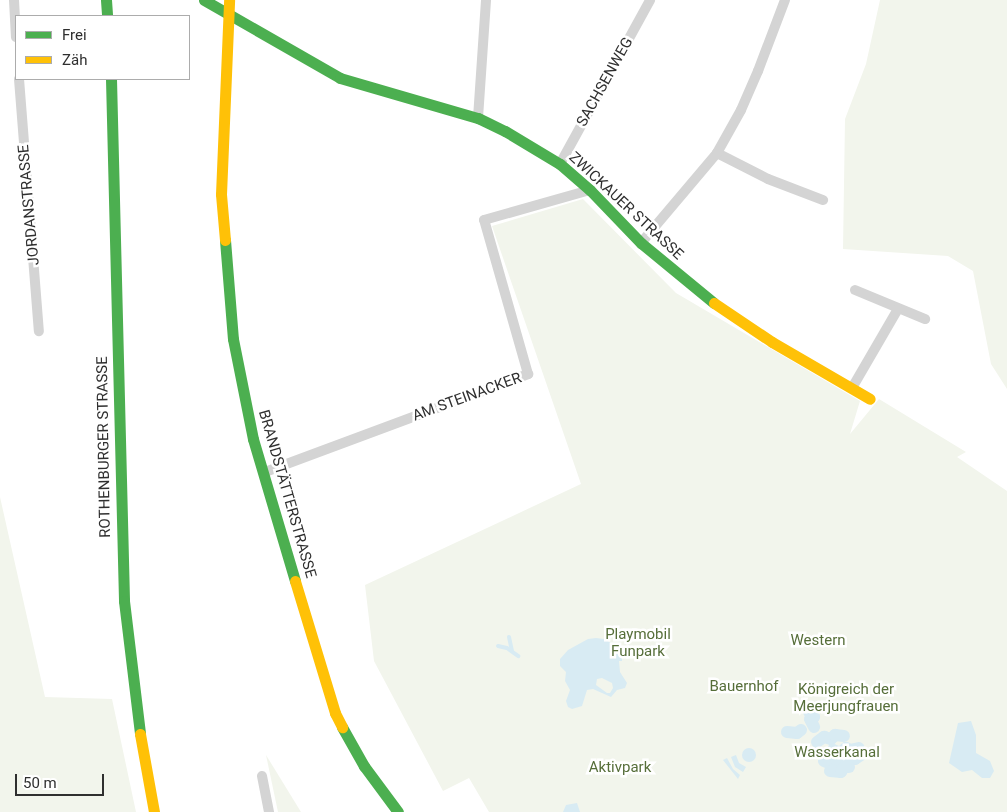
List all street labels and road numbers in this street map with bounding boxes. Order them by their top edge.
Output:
street label: SACHSENWEG [573,34,637,130]
street label: JORDANSTRASSE [15,144,43,266]
street label: ZWICKAUER STRASSE [565,148,687,264]
street label: ROTHENBURGER STRASSE [93,356,115,538]
street label: AM STEINACKER [410,369,524,425]
street label: BRANDSTÄTTERSTRASSE [254,408,320,580]

